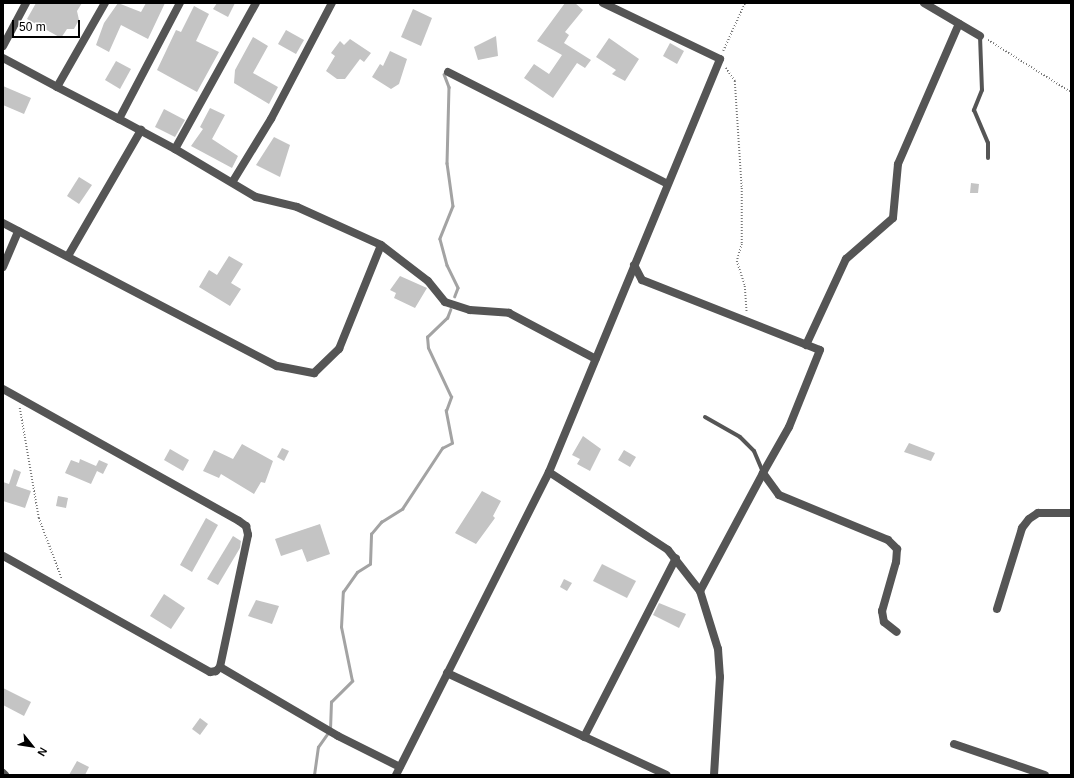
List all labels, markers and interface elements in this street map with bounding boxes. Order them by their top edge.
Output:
scale bar [14,12,82,38]
text: 50 m [19,20,46,34]
north arrow [12,726,52,766]
text: N [35,746,50,758]

